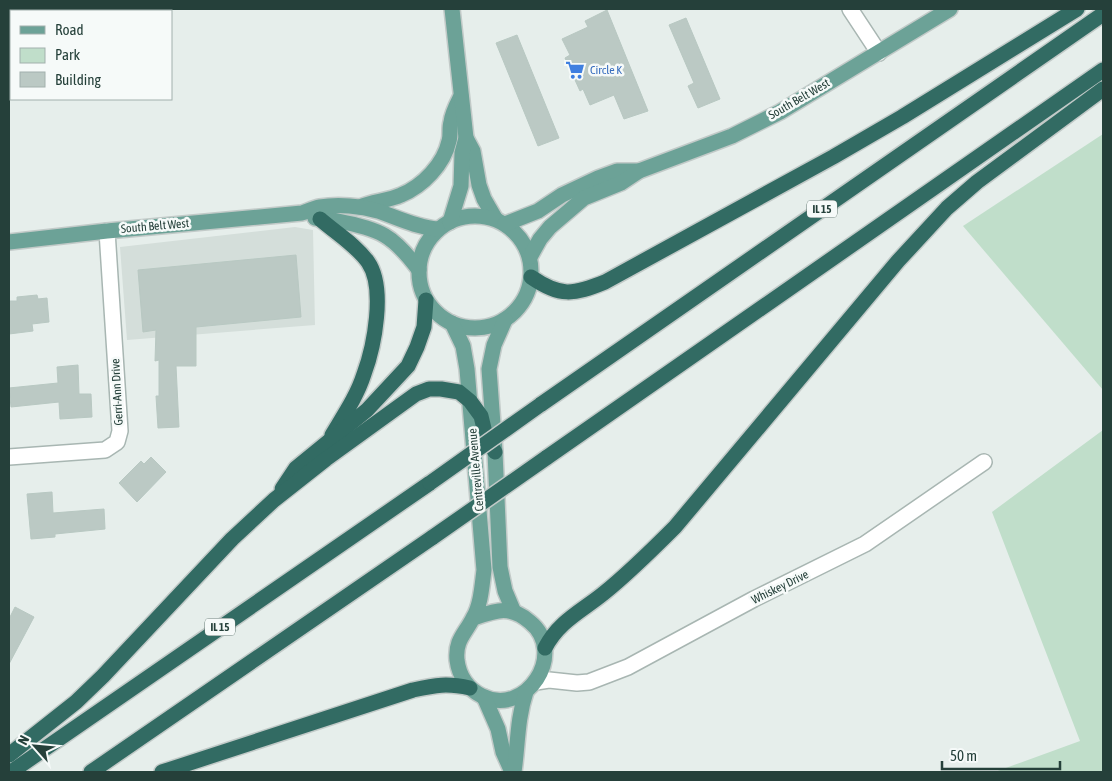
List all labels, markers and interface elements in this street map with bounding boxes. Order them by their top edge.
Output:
legend [10,10,172,100]
text: Road [55,21,84,38]
text: Park [55,46,80,63]
supermarket icon: Circle K [564,59,586,81]
place label: Circle K [590,63,622,77]
text: Building [55,71,101,88]
street label: South Belt West [766,76,833,122]
road number: IL 15 [807,200,837,218]
street label: South Belt West [120,216,190,236]
street label: Gerri-Ann Drive [108,358,126,426]
street label: Centreville Avenue [465,428,487,512]
street label: Whiskey Drive [749,567,811,607]
road number: IL 15 [205,618,235,636]
north arrow [10,721,60,771]
text: N [14,733,32,747]
scale bar [942,738,1060,770]
text: 50 m [950,747,977,764]

